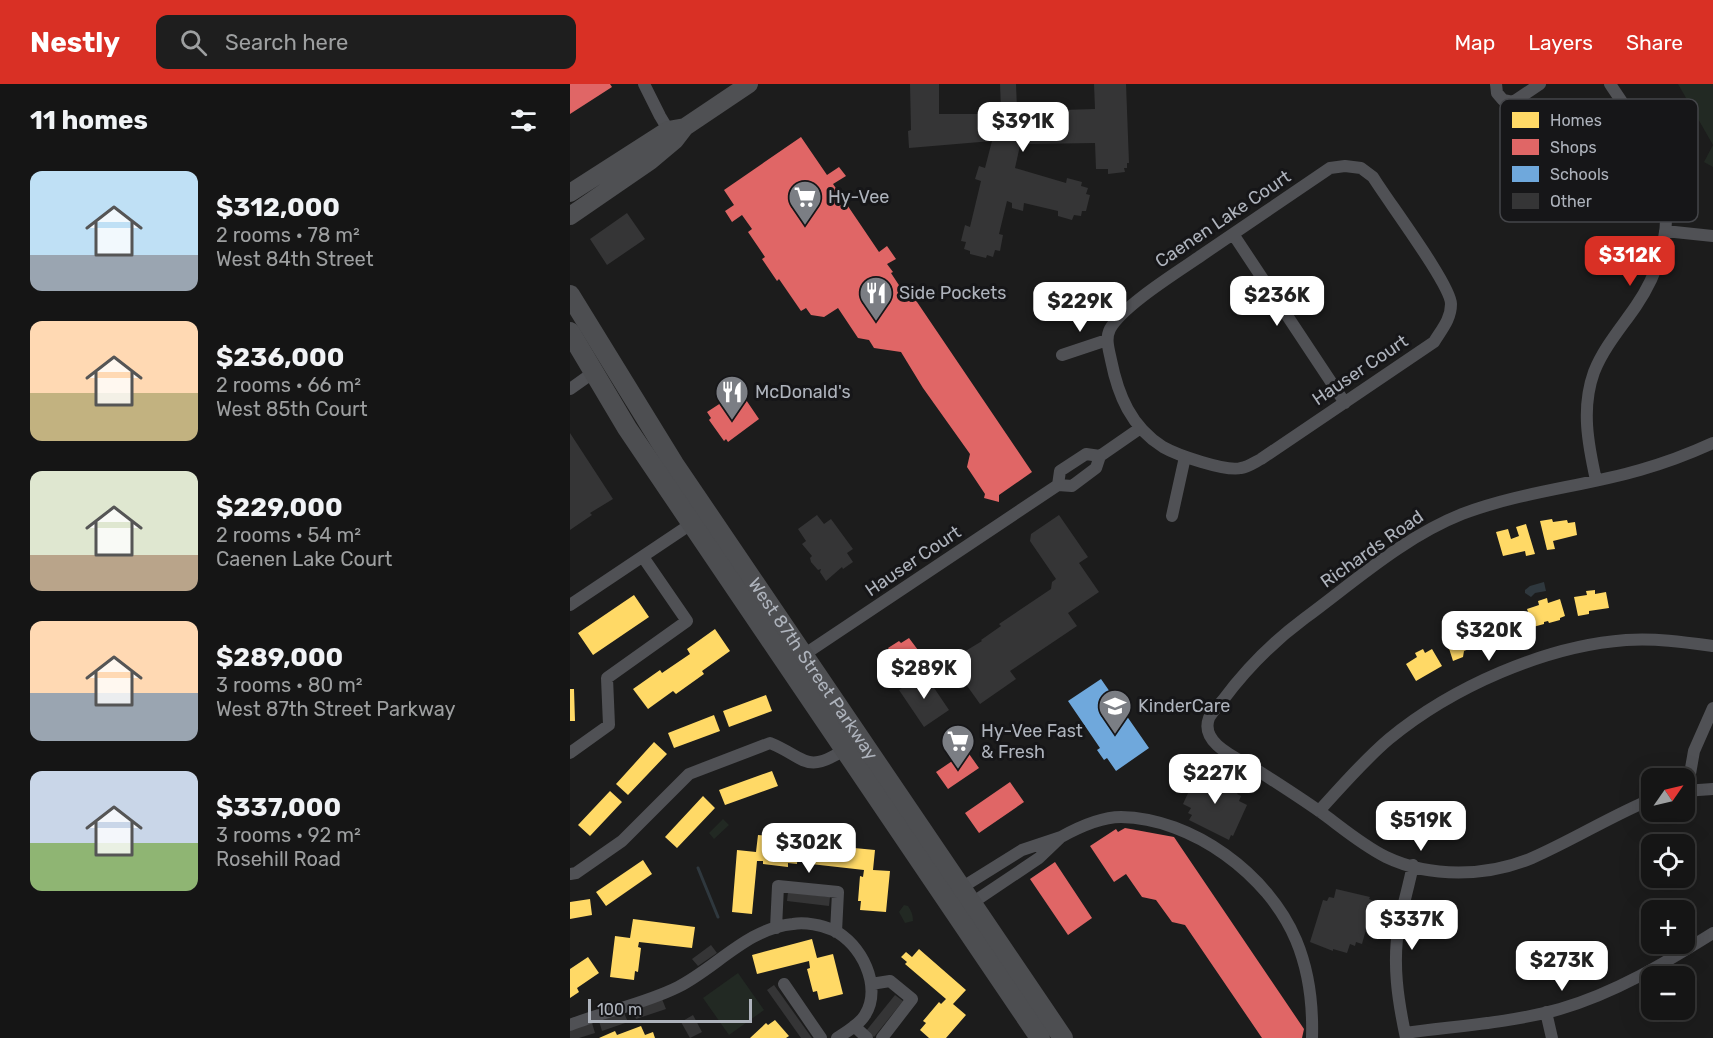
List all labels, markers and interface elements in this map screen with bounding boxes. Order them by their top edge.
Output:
search box [156,15,576,69]
text: Nestly [30,26,120,59]
icon: search [177,26,210,59]
text: Search here [225,29,348,56]
text: Map [1454,30,1495,55]
text: Layers [1528,30,1593,55]
text: Share [1626,30,1683,55]
legend [1500,99,1698,222]
pin: $391K [981,102,1065,153]
icon: filters [507,104,540,137]
text: 11 homes [30,105,148,136]
text: $391K [992,109,1054,133]
text: Homes [1550,111,1602,130]
text: Shops [1550,138,1597,157]
street label: Caenen Lake Court [1151,165,1295,273]
text: Schools [1550,165,1609,184]
supermarket icon: Hy-Vee [787,179,823,226]
place label: Hy-Vee [828,186,889,208]
text: $312,000 [216,192,340,223]
text: Other [1550,192,1592,211]
icon: home [78,195,150,267]
text: 2 rooms · 78 m² [216,223,360,247]
pin: $312K [1588,236,1672,287]
text: $312K [1599,243,1661,267]
text: West 84th Street [216,247,374,271]
restaurant icon: Side Pockets [858,275,894,322]
pin: $236K [1235,276,1319,327]
place label: Side Pockets [899,282,1007,304]
pin: $229K [1038,282,1122,333]
text: $236K [1244,283,1310,307]
text: $229K [1047,289,1113,313]
street label: Hauser Court [1308,330,1412,410]
text: $236,000 [216,342,344,373]
icon: home [78,345,150,417]
text: 2 rooms · 66 m² [216,373,361,397]
restaurant icon: McDonald's [714,374,750,421]
place label: McDonald's [755,381,851,403]
text: West 85th Court [216,397,367,421]
text: $229,000 [216,492,343,523]
icon: home [78,495,150,567]
street label: Richards Road [1316,505,1428,593]
street label: Hauser Court [861,521,965,601]
text: 2 rooms · 54 m² [216,523,361,547]
text: Caenen Lake Court [216,547,392,571]
street label: West 87th Street Parkway [743,573,883,764]
pin: $320K [1447,611,1531,662]
text: $320K [1456,618,1522,642]
text: $289,000 [216,642,343,673]
icon: home [78,645,150,717]
pin: $289K [882,649,966,700]
text: $289K [891,656,957,680]
text: 3 rooms · 80 m² [216,673,363,697]
school or university icon: KinderCare [1097,688,1133,735]
place label: KinderCare [1138,695,1230,717]
text: West 87th Street Parkway [216,697,456,721]
place label: Hy-Vee Fast & Fresh [981,720,1083,763]
supermarket icon: Hy-Vee Fast & Fresh [940,723,976,770]
pin: $227K [1173,754,1257,805]
text: $227K [1183,761,1247,785]
north arrow [1641,768,1695,822]
map controls [1641,768,1695,1020]
text: $337,000 [216,792,341,823]
icon: home [78,795,150,867]
pin: $519K [1379,801,1463,852]
text: $519K [1390,808,1452,832]
text: 3 rooms · 92 m² [216,823,361,847]
pin: $302K [767,823,851,874]
text: $302K [776,830,842,854]
button: locate [1641,834,1695,888]
text: Rosehill Road [216,847,341,871]
pin: $337K [1370,900,1454,951]
button: + [1641,900,1695,954]
text: $337K [1380,907,1444,931]
pin: $273K [1520,941,1604,992]
text: $273K [1530,948,1594,972]
button: − [1641,966,1695,1020]
scale bar [588,996,752,1024]
text: 100 m [597,1000,642,1019]

